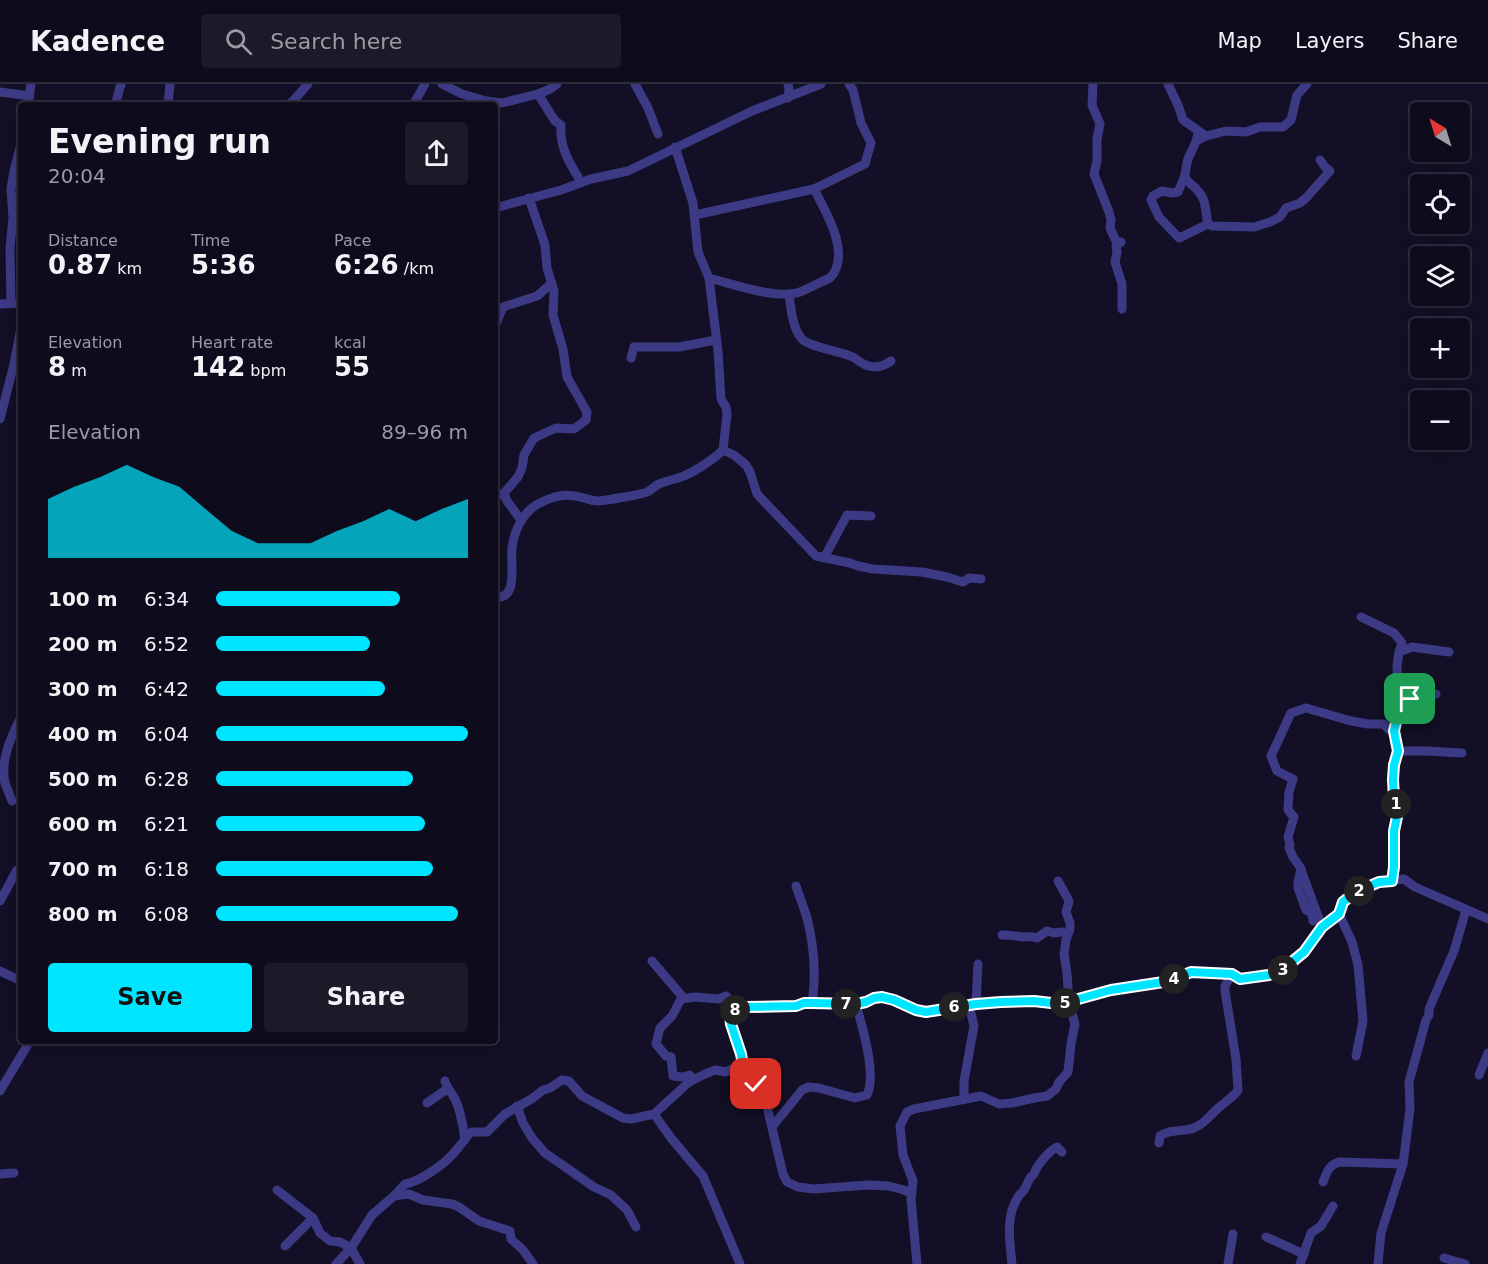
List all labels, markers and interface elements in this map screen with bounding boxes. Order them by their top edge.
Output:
search box [201,14,621,68]
text: Kadence [30,25,165,58]
icon: search [222,25,255,58]
text: Search here [270,29,402,54]
text: Map [1218,29,1262,53]
text: Layers [1295,29,1364,53]
text: Share [1397,29,1458,53]
north arrow [1410,102,1470,162]
map controls [1410,102,1470,450]
text: Evening run [48,122,271,161]
button: share [405,122,468,185]
text: 20:04 [48,164,106,188]
button: locate [1410,174,1470,234]
text: Distance [48,231,118,250]
text: Time [191,231,230,250]
text: Pace [334,231,371,250]
button: layers [1410,246,1470,306]
text: 0.87 [48,250,112,280]
text: 5:36 [191,250,256,280]
text: 6:26 [334,250,399,280]
text: km [112,259,142,278]
text: /km [399,259,434,278]
button: + [1410,318,1470,378]
text: Elevation [48,333,122,352]
text: Heart rate [191,333,273,352]
text: kcal [334,333,366,352]
text: 8 [48,352,66,382]
text: 142 [191,352,245,382]
text: 55 [334,352,370,382]
text: m [66,361,87,380]
text: bpm [245,361,286,380]
button: − [1410,390,1470,450]
text: Elevation [48,420,141,444]
text: 89–96 m [381,420,468,444]
text: 100 m [48,587,118,611]
text: 6:34 [144,587,189,611]
text: 200 m [48,632,118,656]
text: 6:52 [144,632,189,656]
pin [1384,673,1435,724]
text: 300 m [48,677,118,701]
text: 6:42 [144,677,189,701]
icon: arrive [1393,682,1426,715]
text: 400 m [48,722,118,746]
text: 6:04 [144,722,189,746]
text: 500 m [48,767,118,791]
text: 6:28 [144,767,189,791]
pin: 1 [1381,789,1411,819]
text: 1 [1390,794,1402,813]
text: 600 m [48,812,118,836]
text: 6:21 [144,812,189,836]
text: 700 m [48,857,118,881]
text: 6:18 [144,857,189,881]
pin: 2 [1344,876,1374,906]
text: 2 [1353,881,1365,900]
text: 800 m [48,902,118,926]
text: 6:08 [144,902,189,926]
pin: 3 [1268,955,1298,985]
text: 3 [1277,960,1289,979]
button: Save [48,963,252,1032]
button: Share [264,963,468,1032]
pin: 4 [1159,964,1189,994]
text: 4 [1168,969,1180,988]
pin: 5 [1050,988,1080,1018]
pin: 7 [831,989,861,1019]
pin: 6 [939,992,969,1022]
text: 5 [1059,993,1071,1012]
text: 7 [840,994,852,1013]
pin: 8 [720,995,750,1025]
text: 6 [948,997,960,1016]
text: 8 [729,1000,741,1019]
pin [730,1058,781,1109]
icon: check [739,1067,772,1100]

